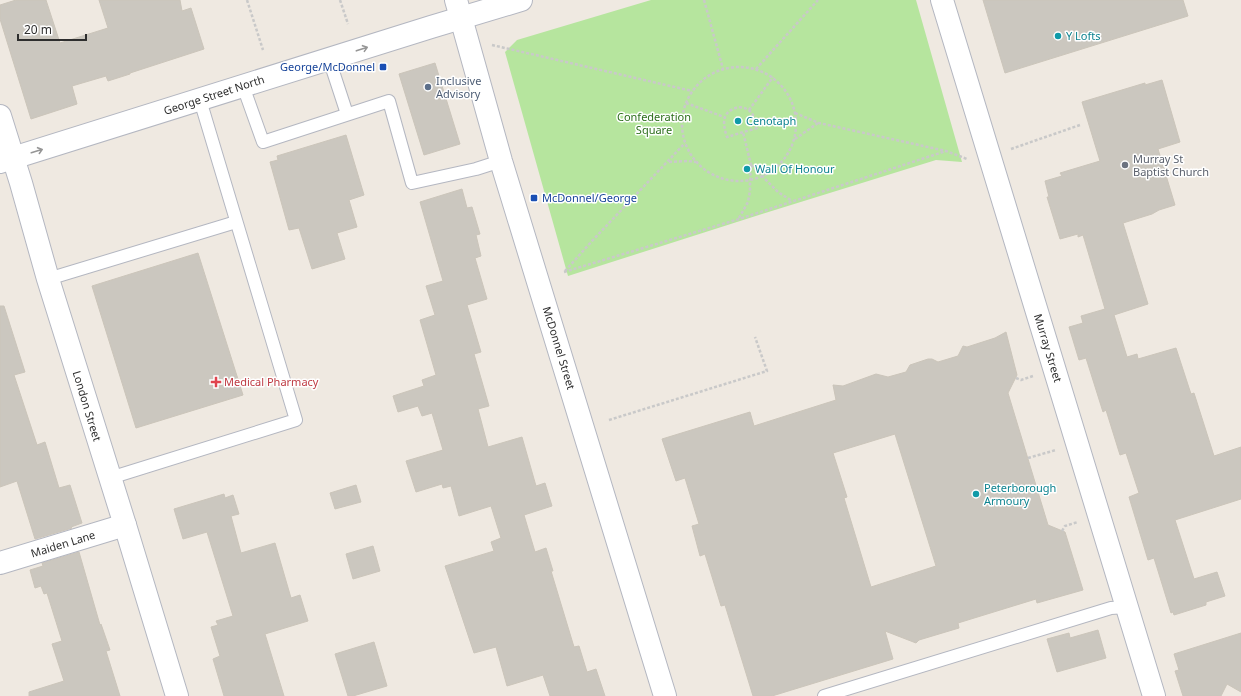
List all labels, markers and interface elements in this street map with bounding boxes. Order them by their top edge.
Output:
scale bar [18,16,86,42]
text: 20 m [24,21,52,38]
place label: Y Lofts [1066,28,1101,43]
marker: Y Lofts [1053,31,1063,41]
one-way arrow [355,45,368,52]
place label: George/McDonnel [280,59,375,74]
marker: George/McDonnel [378,62,388,72]
street label: George Street North [162,71,266,118]
place label: Inclusive Advisory [436,73,481,101]
marker: Inclusive Advisory [423,82,433,92]
park label: Confederation Square [617,109,691,137]
place label: Cenotaph [746,113,796,128]
marker: Cenotaph [733,116,743,126]
one-way arrow [31,147,44,154]
place label: Murray St Baptist Church [1133,151,1209,179]
marker: Murray St Baptist Church [1120,160,1130,170]
place label: Wall Of Honour [755,161,835,176]
marker: Wall Of Honour [742,164,752,174]
place label: McDonnel/George [542,190,637,205]
marker: McDonnel/George [529,193,539,203]
street label: McDonnel Street [540,304,579,391]
street label: Murray Street [1031,312,1066,384]
street label: London Street [70,369,105,443]
place label: Medical Pharmacy [224,374,319,389]
marker: Medical Pharmacy [211,377,221,387]
place label: Peterborough Armoury [984,480,1056,508]
marker: Peterborough Armoury [971,489,981,499]
street label: Maiden Lane [29,527,97,560]

